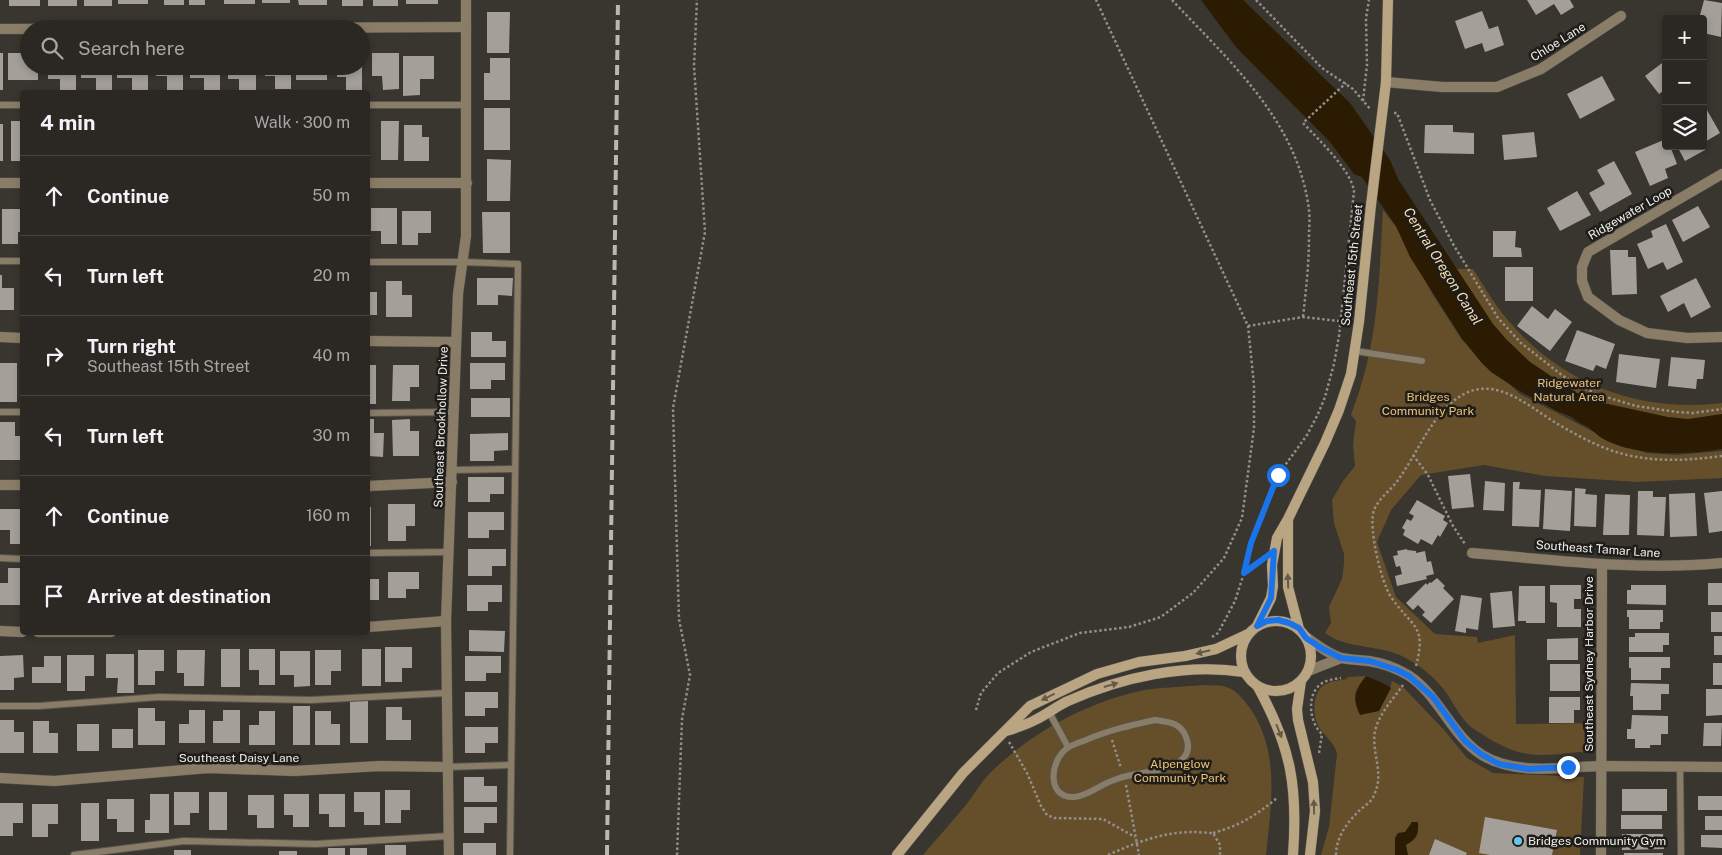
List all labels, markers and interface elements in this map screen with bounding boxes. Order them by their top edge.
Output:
map controls [1662,15,1707,150]
button: + [1662,15,1707,60]
search box [20,20,370,75]
street label: Chloe Lane [1528,20,1588,64]
icon: search [38,34,66,62]
text: Search here [78,37,185,59]
button: − [1662,60,1707,105]
button: layers [1662,105,1707,150]
text: 4 min [40,110,95,135]
text: Walk · 300 m [254,113,350,132]
icon: ahead [40,182,68,210]
street label: Ridgewater Loop [1586,183,1674,243]
text: Continue [87,185,169,207]
text: 50 m [312,186,350,205]
street label: Southeast 15th Street [1339,203,1365,327]
water label: Central Oregon Canal [1400,204,1486,328]
icon: left [40,262,68,290]
text: Turn left [87,265,164,287]
text: 20 m [313,266,350,285]
text: Turn right [87,335,176,357]
icon: right [40,342,68,370]
text: 40 m [312,346,350,365]
street label: Southeast Brookhollow Drive [431,346,451,508]
text: Southeast 15th Street [87,357,250,376]
park label: Ridgewater Natural Area [1533,376,1605,404]
park label: Bridges Community Park [1382,390,1474,418]
icon: left [40,422,68,450]
text: Turn left [87,425,164,447]
text: 30 m [313,426,350,445]
route start [1267,464,1290,487]
icon: ahead [40,502,68,530]
text: Continue [87,505,169,527]
text: 160 m [306,506,350,525]
street label: Southeast Tamar Lane [1535,538,1661,560]
one-way arrow [1284,573,1292,589]
street label: Southeast Sydney Harbor Drive [1582,576,1596,752]
icon: arrive [40,582,68,610]
text: Arrive at destination [87,585,271,607]
one-way arrow [1195,648,1210,656]
one-way arrow [1104,681,1119,689]
one-way arrow [1041,693,1055,701]
one-way arrow [1276,724,1284,738]
street label: Southeast Daisy Lane [179,751,299,765]
route end [1557,756,1580,779]
park label: Alpenglow Community Park [1134,757,1226,785]
one-way arrow [1310,798,1318,814]
place label: Bridges Community Gym [1528,834,1666,848]
marker: Bridges Community Gym [1512,835,1524,847]

